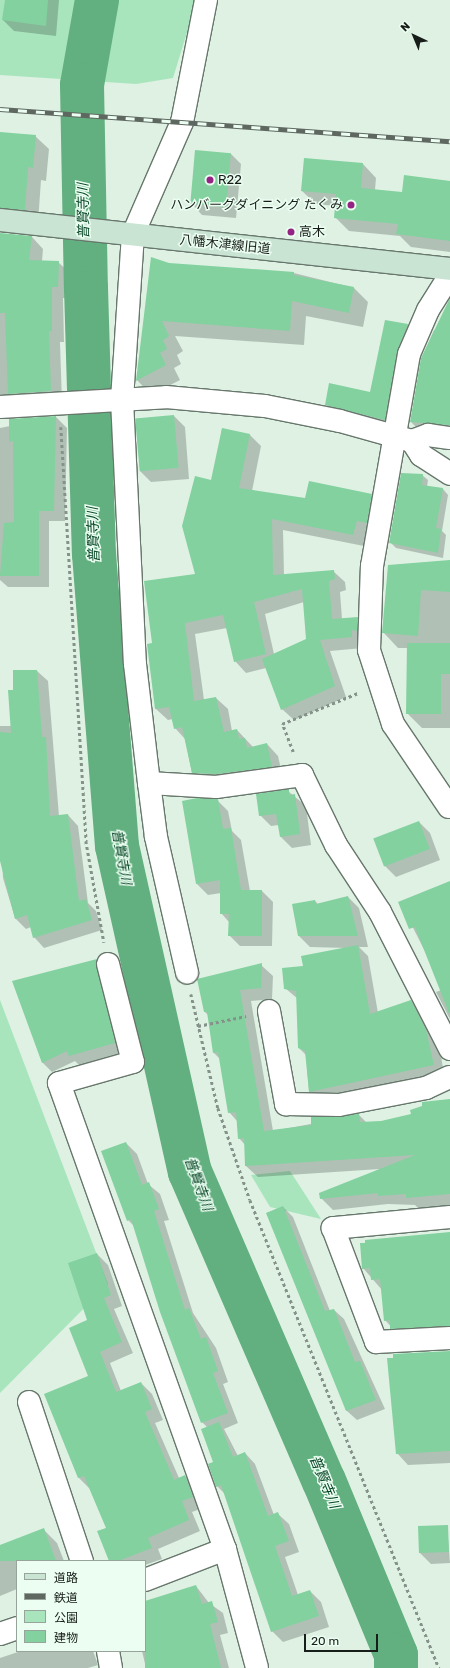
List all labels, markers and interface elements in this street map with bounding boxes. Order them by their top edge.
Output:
north arrow [394,16,434,56]
text: N [398,20,413,34]
place label: R22 [218,172,242,188]
marker: R22 [205,175,215,185]
water label: 普賢寺川 [75,183,93,239]
place label: ハンバーグダイニング たくみ [171,197,343,213]
marker: ハンバーグダイニング たくみ [346,200,356,210]
place label: 高木 [299,224,325,240]
marker: 高木 [286,227,296,237]
street label: 八幡木津線旧道 [179,232,271,258]
water label: 普賢寺川 [85,507,103,563]
water label: 普賢寺川 [108,828,134,886]
water label: 普賢寺川 [181,1155,215,1213]
water label: 普賢寺川 [305,1453,343,1511]
legend [16,1560,146,1652]
text: 道路 [54,1571,78,1585]
text: 鉄道 [54,1591,78,1605]
text: 公園 [54,1611,78,1625]
scale bar [306,1626,380,1652]
text: 建物 [54,1631,78,1645]
text: 20 m [311,1634,339,1648]

